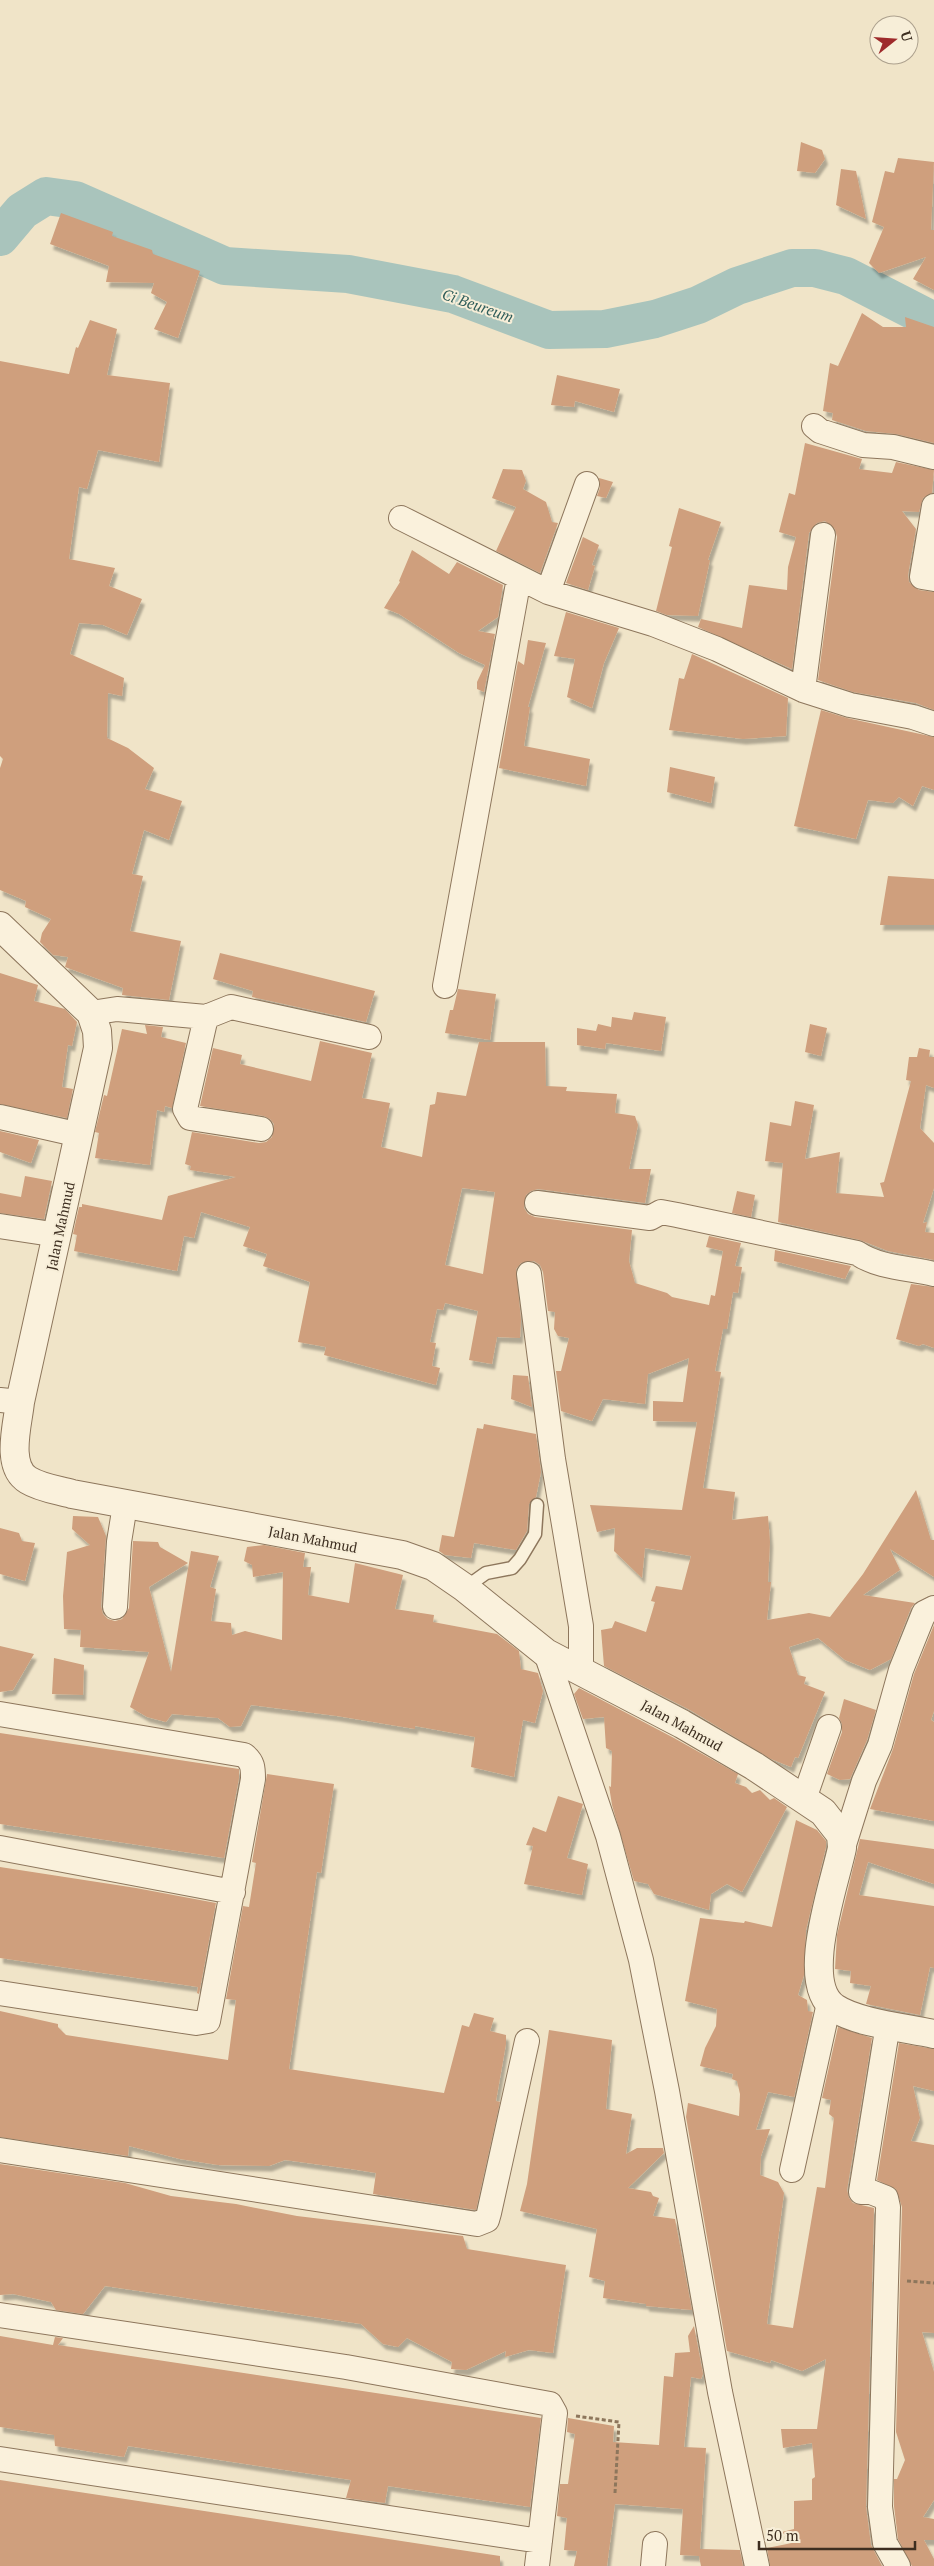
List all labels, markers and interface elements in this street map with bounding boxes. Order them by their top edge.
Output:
north arrow [869,15,919,65]
text: U [896,28,917,44]
water label: Ci Beureum [440,283,516,327]
street label: Jalan Mahmud [41,1180,79,1272]
street label: Jalan Mahmud [267,1521,359,1557]
street label: Jalan Mahmud [638,1695,726,1755]
scale bar [759,2518,915,2550]
text: 50 m [766,2525,799,2545]

